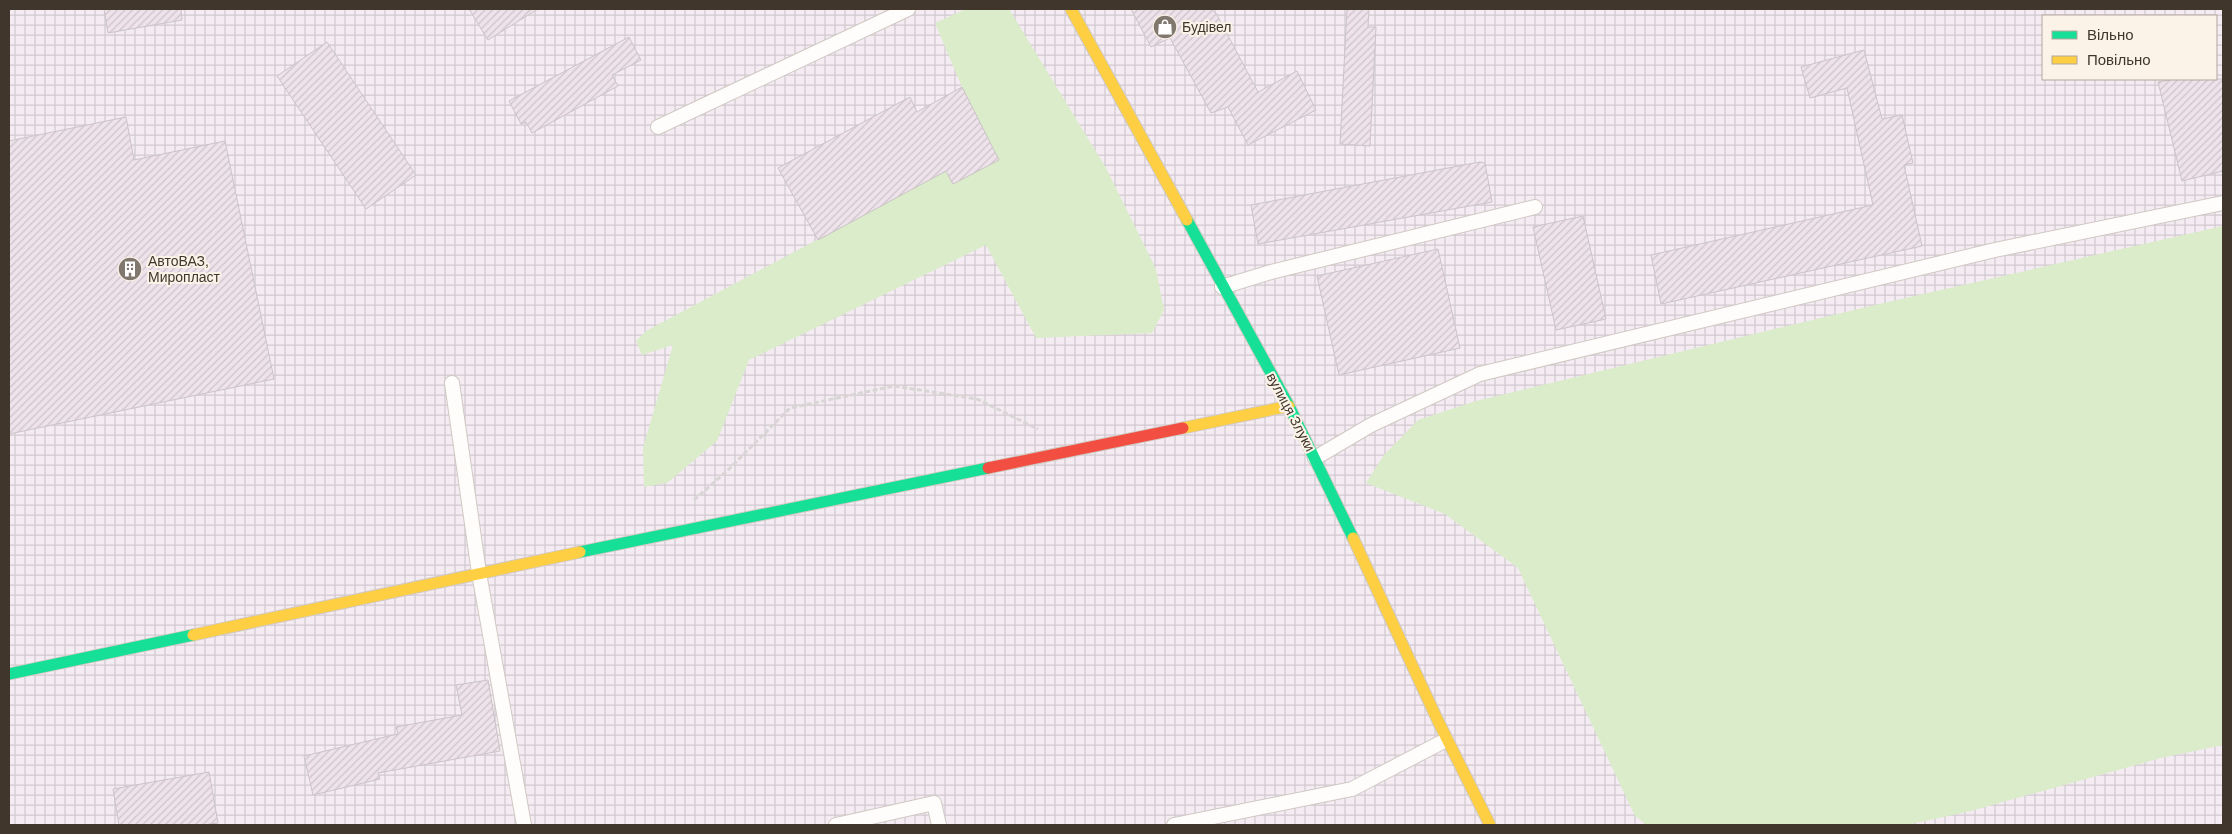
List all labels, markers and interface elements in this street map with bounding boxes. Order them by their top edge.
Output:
shop icon: Будівел [1152,14,1178,40]
legend [2042,15,2217,80]
place label: Будівел [1182,19,1231,35]
text: Вільно [2087,26,2134,43]
text: Повільно [2087,51,2151,68]
place label: АвтоВАЗ, Миропласт [148,253,221,285]
building icon: АвтоВАЗ, Миропласт [117,256,143,282]
street label: вулиця Злуки [1264,370,1318,454]

